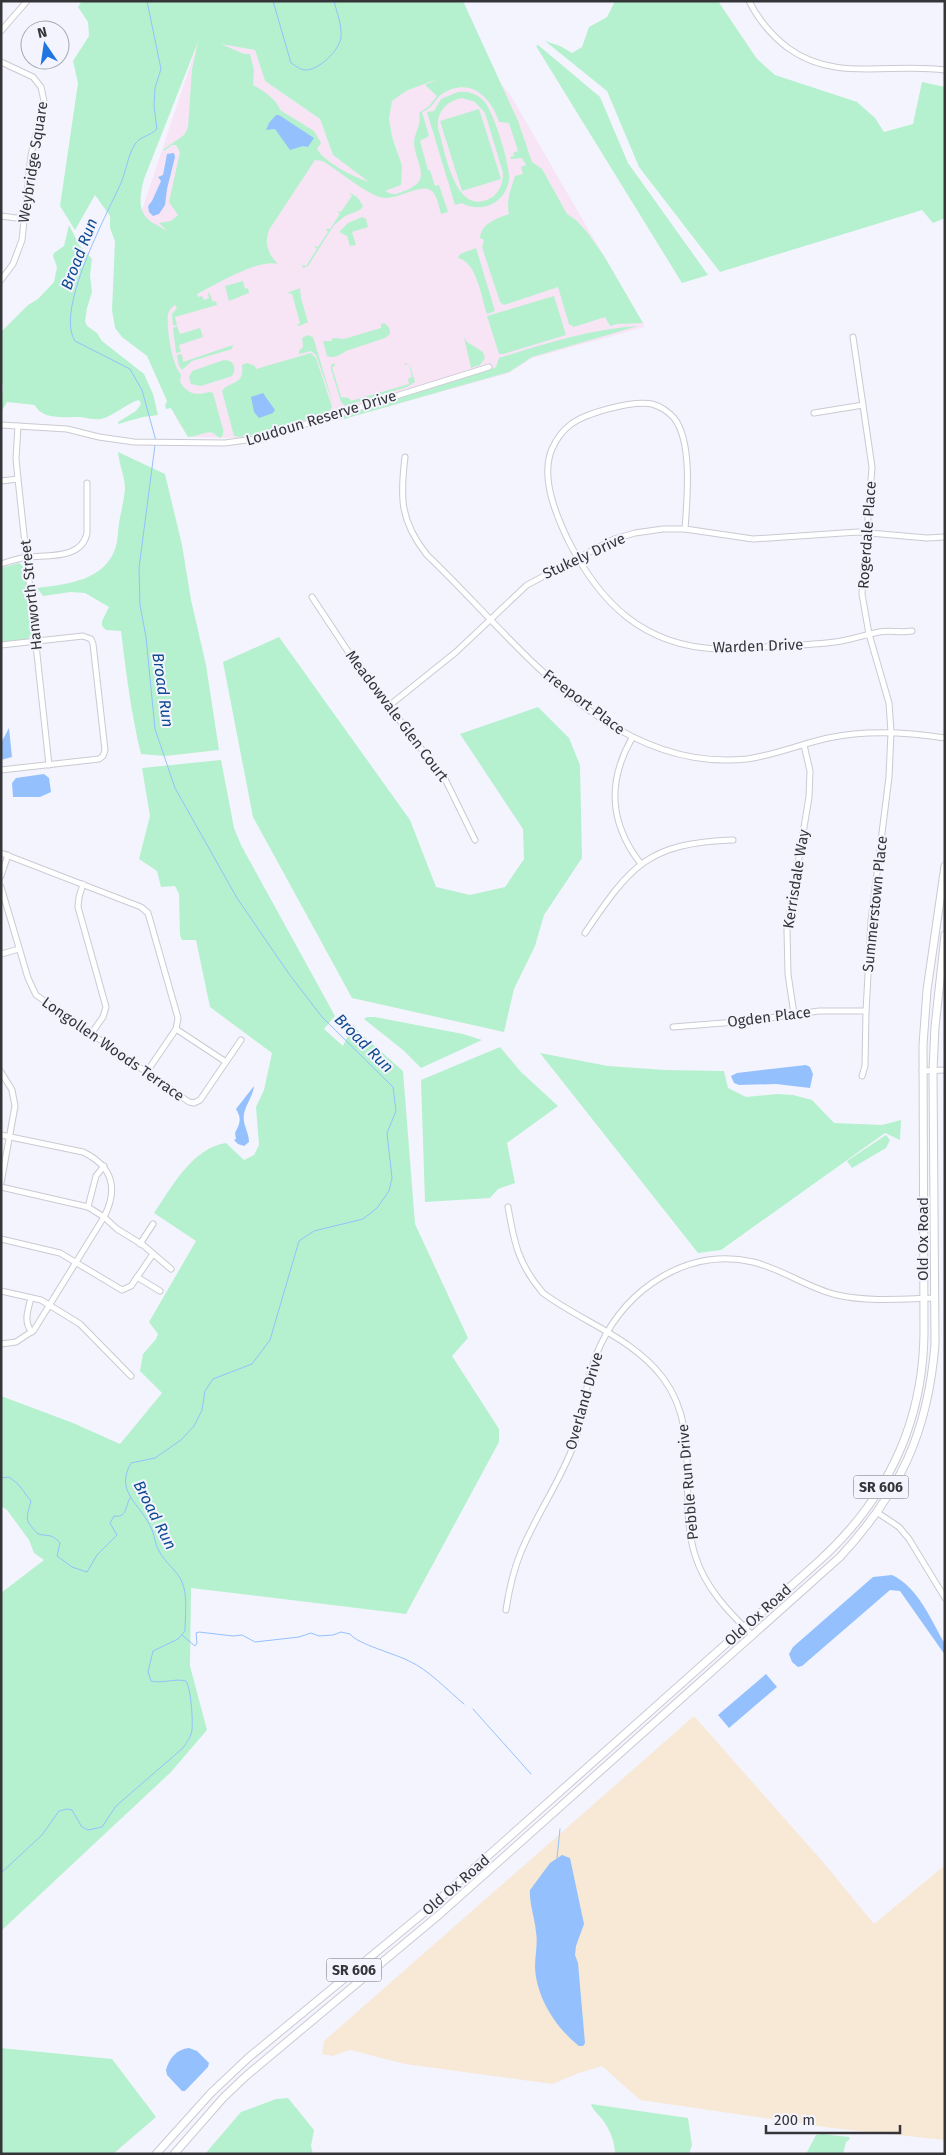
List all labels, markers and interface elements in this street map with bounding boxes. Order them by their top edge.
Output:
north arrow [20,20,70,70]
text: N [36,23,49,42]
street label: Weybridge Square [14,100,52,224]
water label: Broad Run [57,215,101,293]
street label: Loudoun Reserve Drive [244,387,398,449]
street label: Rogerdale Place [854,480,880,590]
street label: Stukely Drive [540,529,628,583]
street label: Hanworth Street [16,538,46,651]
street label: Warden Drive [712,635,804,657]
street label: Meadowvale Glen Court [342,647,453,786]
water label: Broad Run [148,651,178,729]
street label: Freeport Place [540,665,628,739]
street label: Kerrisdale Way [779,827,813,930]
street label: Summerstown Place [859,835,891,973]
street label: Longollen Woods Terrace [38,993,188,1105]
street label: Ogden Place [726,1003,812,1031]
water label: Broad Run [331,1010,397,1076]
street label: Old Ox Road [914,1197,932,1281]
street label: Overland Drive [561,1350,607,1452]
street label: Pebble Run Drive [674,1423,702,1541]
road number: SR 606 [854,1475,908,1498]
water label: Broad Run [129,1477,181,1553]
street label: Old Ox Road [721,1580,795,1650]
street label: Old Ox Road [419,1851,493,1919]
road number: SR 606 [326,1958,382,1982]
scale bar [766,2102,900,2134]
text: 200 m [774,2111,815,2129]

